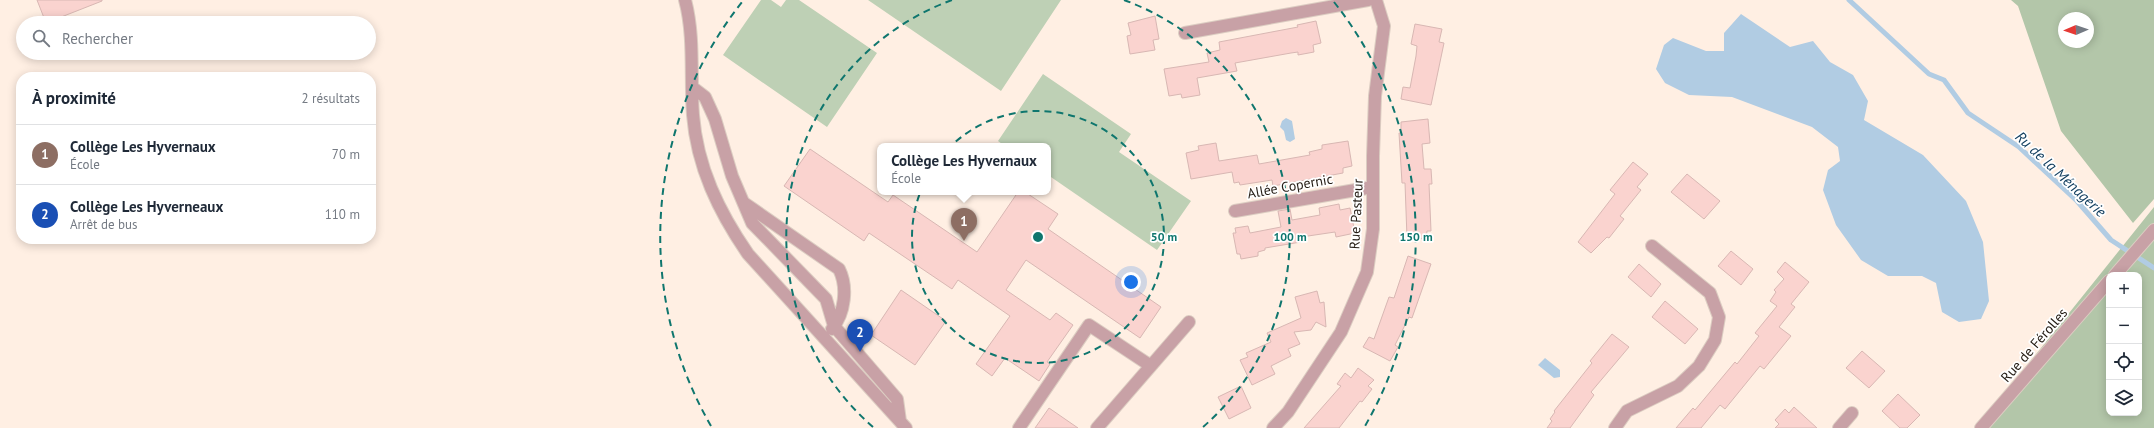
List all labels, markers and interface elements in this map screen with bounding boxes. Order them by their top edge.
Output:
north arrow [2058,12,2094,48]
search box [16,16,376,60]
icon: search [30,27,52,49]
text: Rechercher [62,29,133,48]
text: À proximité [32,87,116,109]
text: 2 résultats [301,90,360,107]
water label: Ru de la Ménagerie [2012,127,2110,221]
text: Collège Les Hyvernaux [70,137,216,156]
popup [877,143,1051,195]
text: 1 [41,146,49,163]
text: 70 m [332,146,360,163]
text: Collège Les Hyvernaux [891,151,1037,170]
text: École [70,156,100,173]
text: École [891,170,921,187]
street label: Allée Copernic [1246,170,1334,202]
street label: Rue Pasteur [1345,178,1367,250]
text: Collège Les Hyverneaux [70,197,223,216]
text: 2 [41,206,49,223]
text: 110 m [325,206,360,223]
pin: 1 [951,208,977,241]
text: Arrêt de bus [70,216,138,233]
text: 50 m [1151,229,1177,244]
text: 100 m [1273,229,1307,244]
text: 150 m [1399,229,1433,244]
centre of rings [1031,230,1045,244]
your location [1121,272,1141,292]
map controls [2106,272,2142,416]
button: + [2106,272,2142,308]
street label: Rue de Férolles [1997,304,2071,386]
button: − [2106,308,2142,344]
pin: 2 [847,319,873,352]
button: locate [2106,344,2142,380]
button: layers [2106,380,2142,416]

